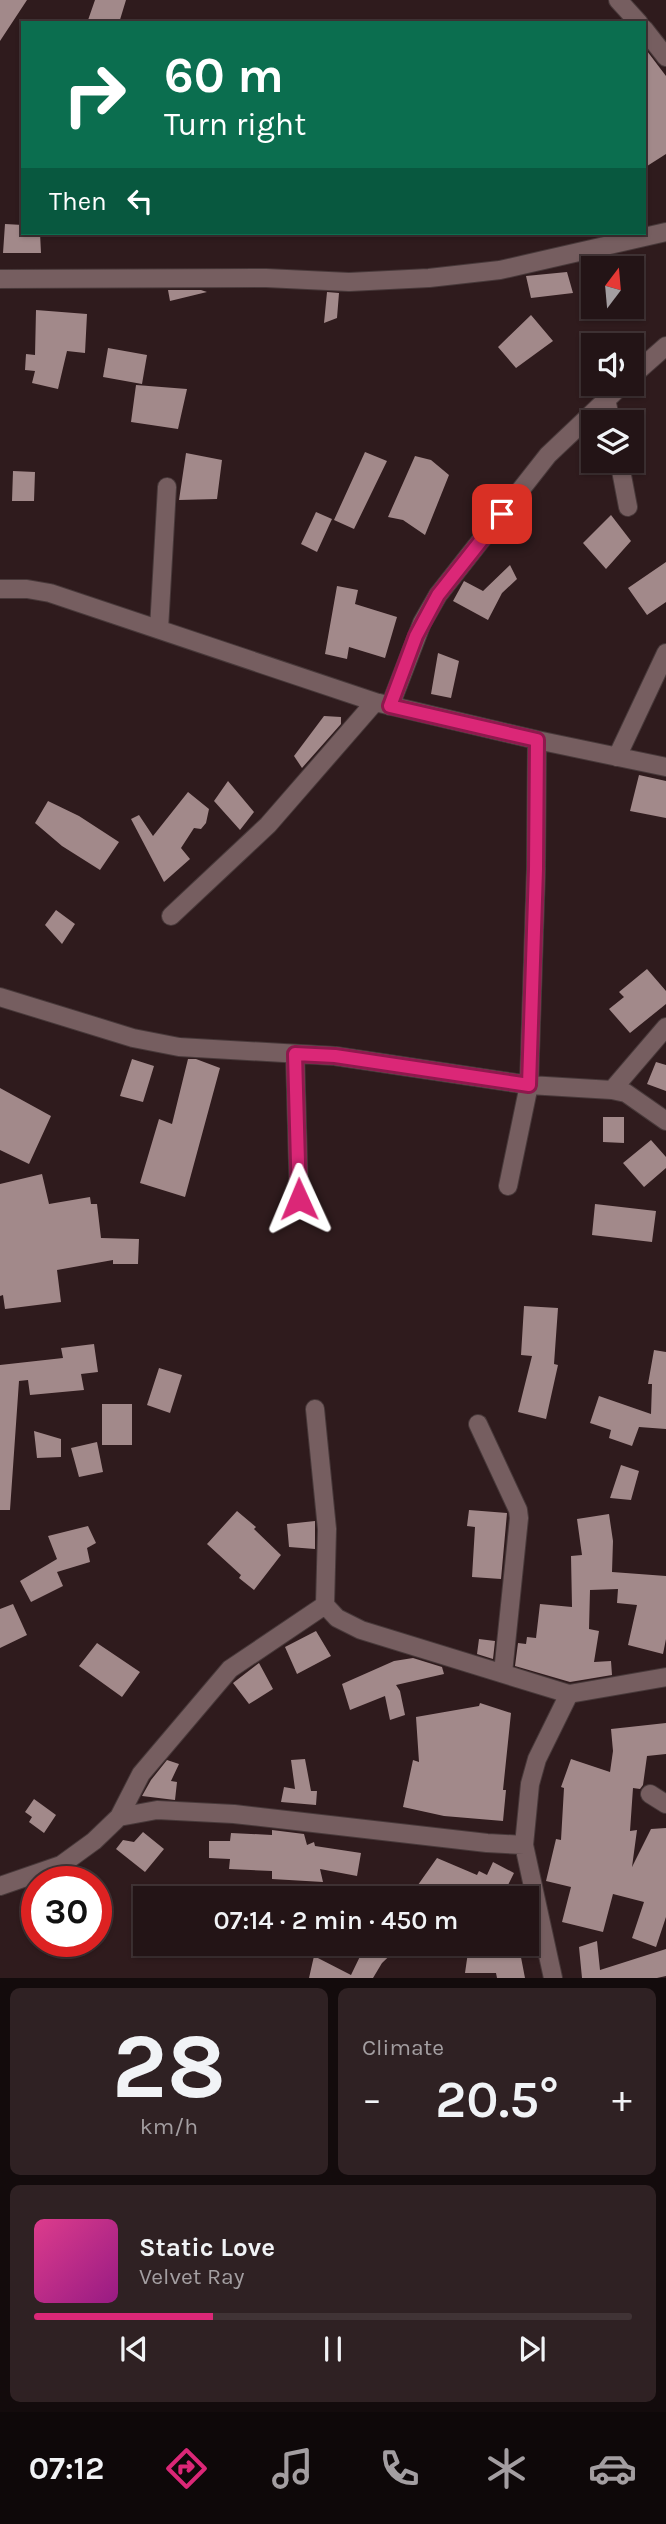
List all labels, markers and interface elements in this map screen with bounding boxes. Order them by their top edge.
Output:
text: 60 m [164,47,284,104]
icon: right [49,49,140,140]
text: Turn right [164,106,306,143]
icon: left [121,182,159,220]
text: Then [49,186,107,217]
north arrow [581,256,644,318]
map controls [581,256,644,473]
button: sound [581,333,644,396]
button: layers [581,410,644,473]
pin [472,484,532,544]
icon: arrive [483,495,521,533]
position arrow [262,1162,336,1236]
speed limit sign: 30 [21,1866,112,1957]
text: 07:14 · 2 min · 450 m [214,1905,458,1936]
text: 28 [112,2014,226,2120]
text: Climate [362,2034,444,2061]
text: 20.5° [435,2069,559,2130]
text: − [362,2077,382,2122]
text: + [612,2077,632,2122]
text: km/h [140,2113,198,2140]
text: Static Love [139,2232,275,2263]
text: Velvet Ray [139,2263,244,2290]
icon: previous [115,2330,153,2368]
icon: pause [314,2330,352,2368]
icon: next [513,2330,551,2368]
icon: directions [162,2444,211,2493]
icon: music [268,2444,317,2493]
icon: phone [375,2444,424,2493]
icon: climate [482,2444,531,2493]
icon: car [588,2444,637,2493]
text: 07:12 [29,2450,104,2487]

